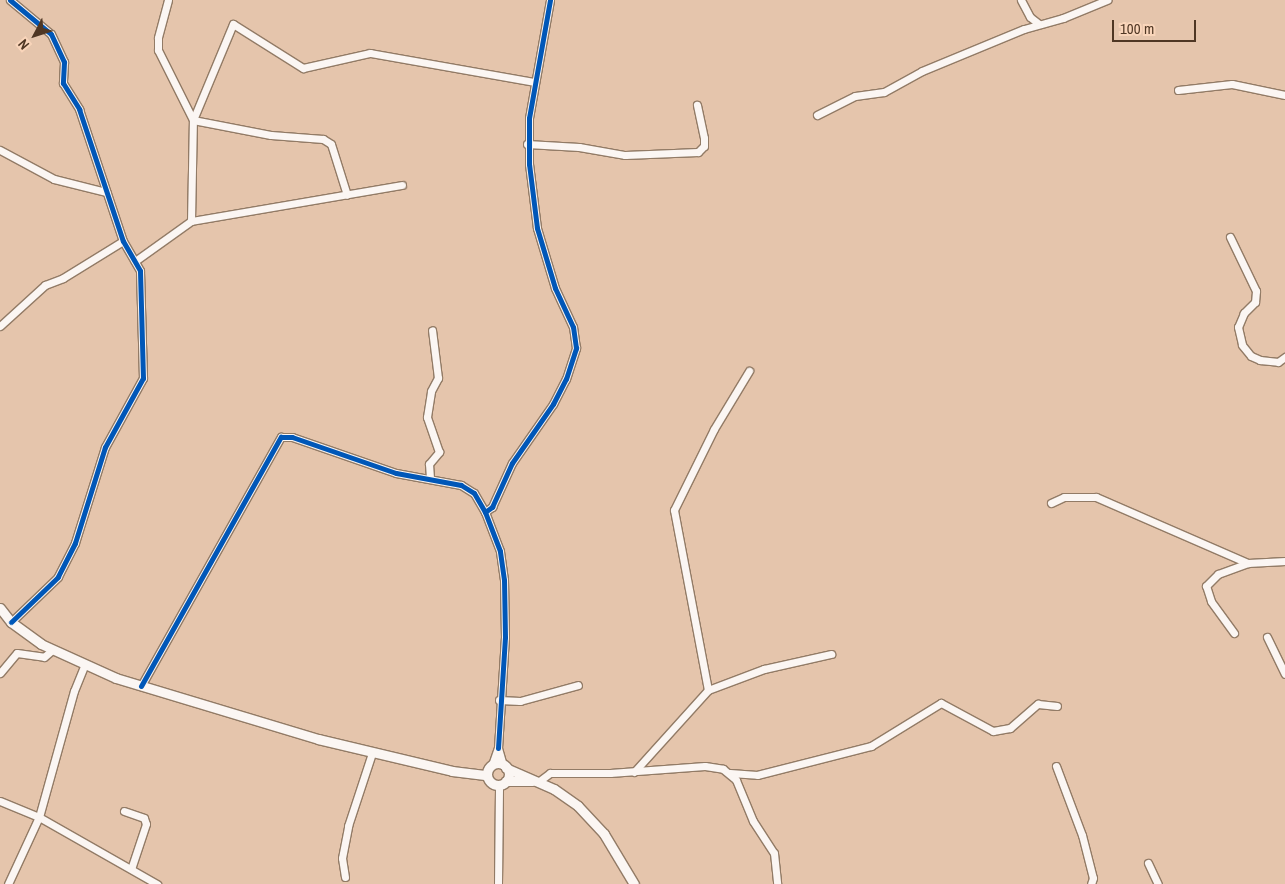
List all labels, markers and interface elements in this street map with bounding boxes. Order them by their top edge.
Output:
north arrow [10,10,60,60]
scale bar [1115,10,1199,42]
text: 100 m [1120,18,1154,39]
text: N [14,36,33,54]

